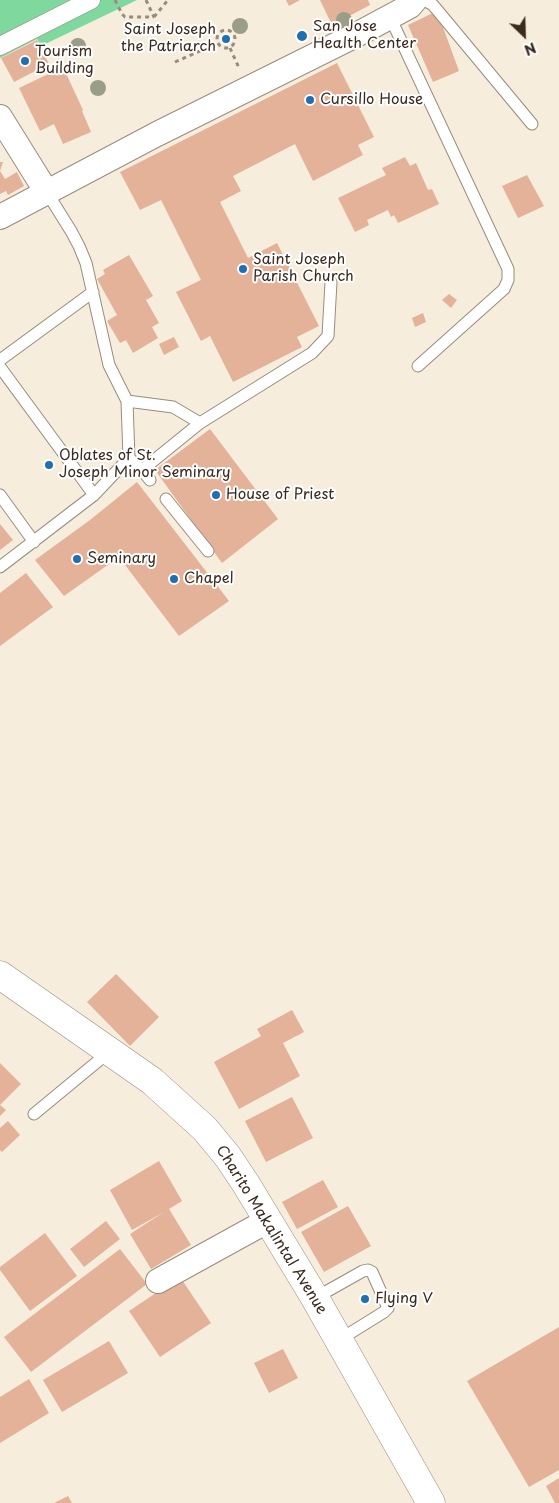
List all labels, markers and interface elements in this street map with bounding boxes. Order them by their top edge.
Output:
north arrow [499,10,549,60]
place label: San Jose Health Center [313,18,416,53]
place label: Saint Joseph the Patriarch [121,21,216,56]
marker: San Jose Health Center [295,29,309,43]
marker: Saint Joseph the Patriarch [220,33,232,45]
text: N [521,37,540,61]
place label: Tourism Building [35,43,94,78]
marker: Tourism Building [19,55,31,67]
place label: Cursillo House [320,91,423,109]
marker: Cursillo House [304,94,316,106]
place label: Saint Joseph Parish Church [253,251,354,286]
marker: Saint Joseph Parish Church [237,263,249,275]
place label: Oblates of St. Joseph Minor Seminary [59,447,231,482]
marker: Oblates of St. Joseph Minor Seminary [43,459,55,471]
place label: House of Priest [226,486,334,504]
marker: House of Priest [210,489,222,501]
place label: Seminary [87,550,156,568]
marker: Seminary [71,553,83,565]
place label: Chapel [184,570,234,588]
marker: Chapel [168,573,180,585]
street label: Charito Makalintal Avenue [212,1142,330,1318]
place label: Flying V [375,1290,433,1308]
marker: Flying V [359,1293,371,1305]

